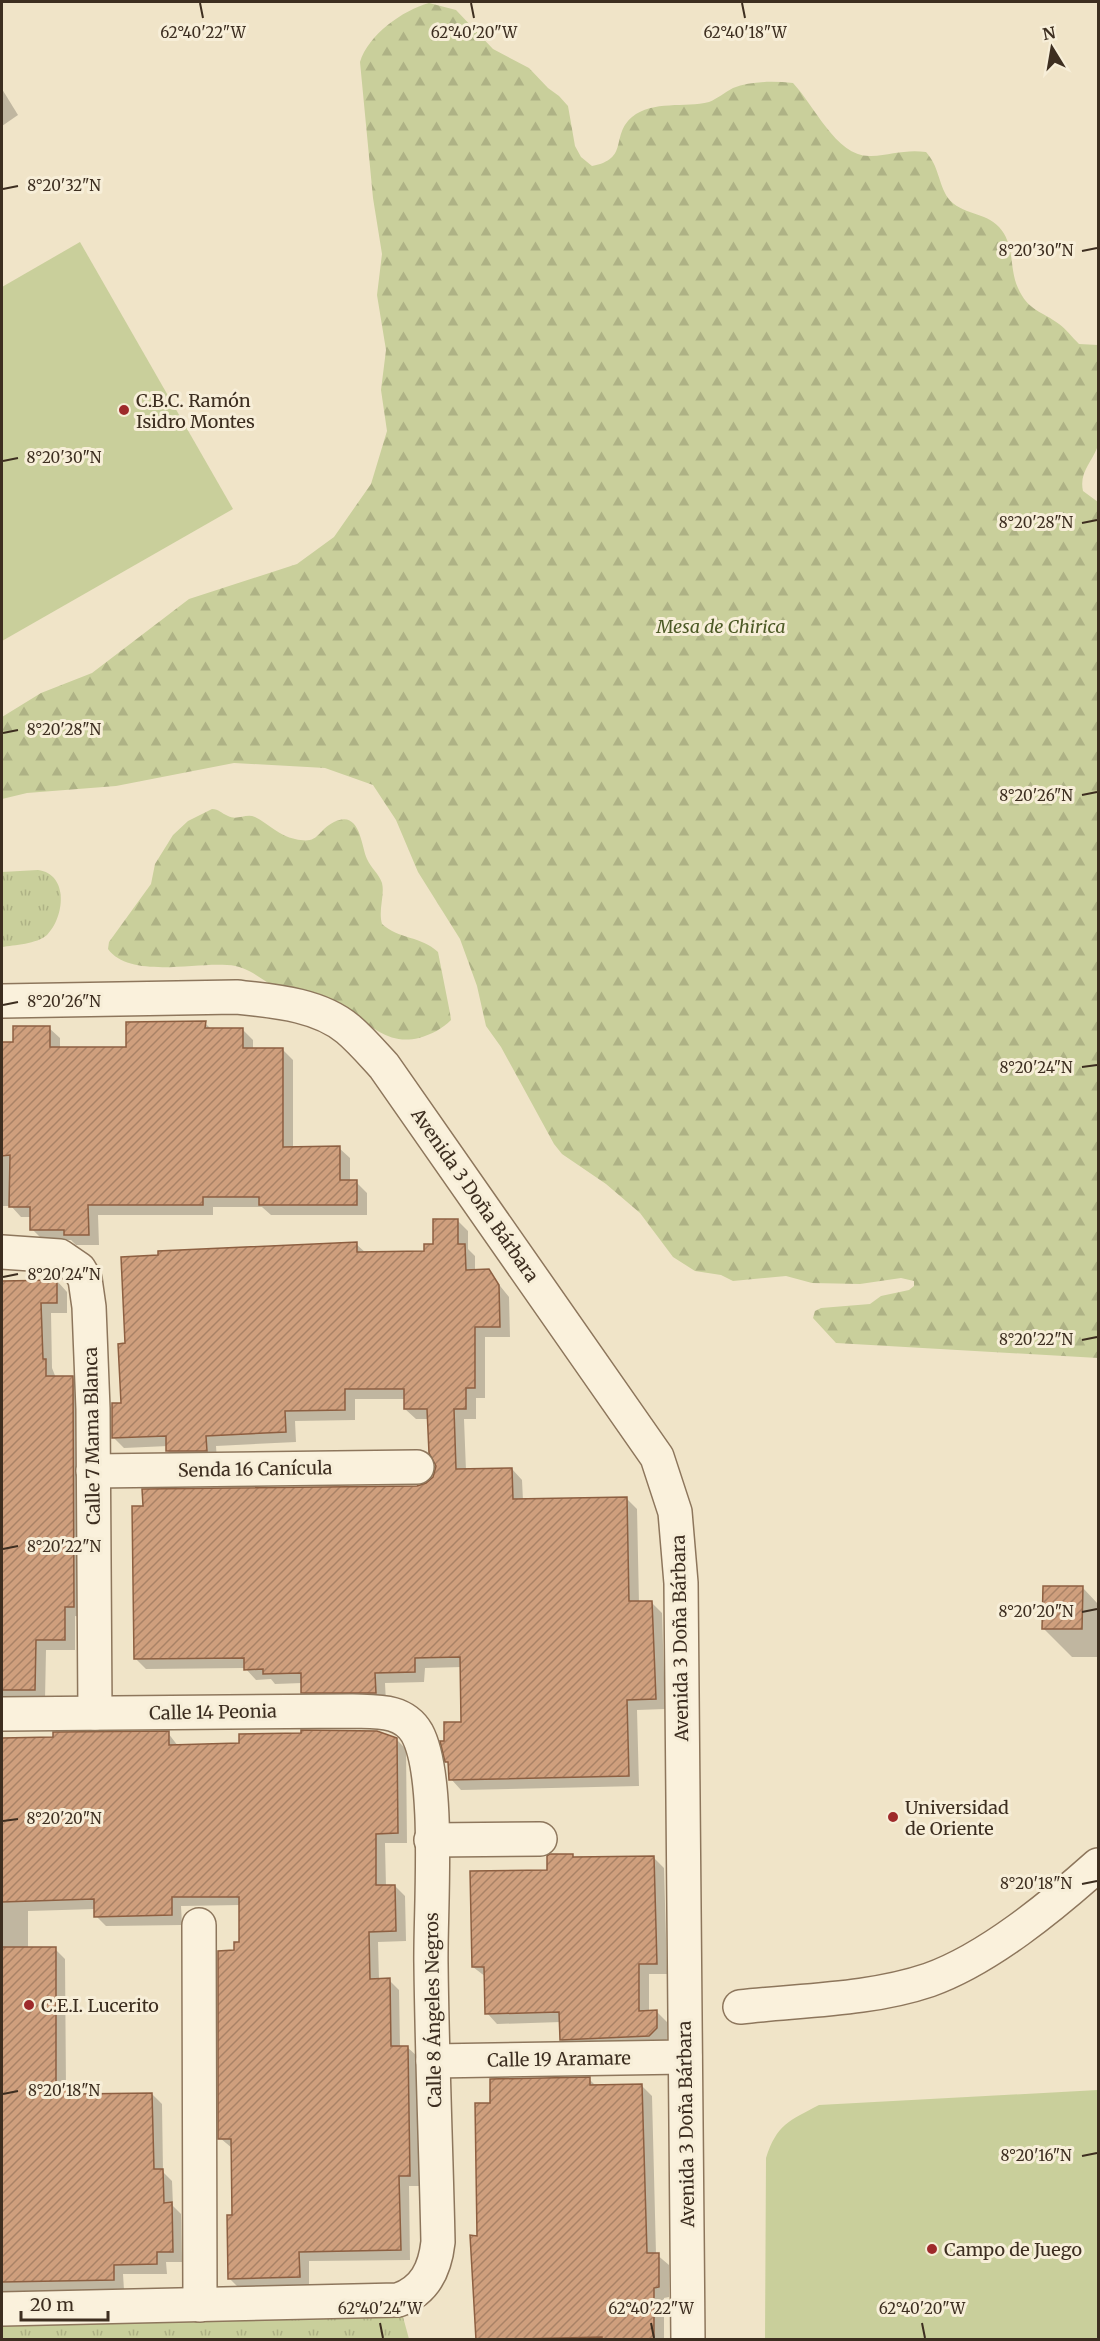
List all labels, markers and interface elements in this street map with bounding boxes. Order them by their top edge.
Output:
north arrow [1022,18,1082,78]
text: N [1041,22,1058,44]
text: 62°40'22"W [160,23,247,42]
text: 62°40'20"W [431,23,518,42]
text: 62°40'18"W [703,23,788,42]
text: 8°20'32"N [27,176,101,195]
text: 8°20'30"N [999,241,1074,260]
place label: C.B.C. Ramón Isidro Montes [136,389,255,433]
marker: C.B.C. Ramón Isidro Montes [117,403,131,417]
text: 8°20'30"N [27,448,102,467]
text: 8°20'28"N [999,513,1074,532]
park label: Mesa de Chirica [655,615,786,638]
text: 8°20'28"N [27,720,102,739]
text: 8°20'26"N [999,786,1073,805]
text: 8°20'26"N [27,992,101,1011]
text: 8°20'24"N [999,1058,1073,1077]
street label: Avenida 3 Doña Bárbara [406,1103,544,1287]
text: 8°20'24"N [27,1265,101,1284]
text: 8°20'22"N [999,1330,1073,1349]
street label: Calle 7 Mama Blanca [79,1346,105,1525]
street label: Senda 16 Canícula [178,1456,333,1482]
street label: Avenida 3 Doña Bárbara [667,1534,693,1743]
text: 8°20'22"N [27,1537,101,1556]
text: 8°20'20"N [998,1602,1074,1621]
street label: Calle 14 Peonia [149,1699,277,1725]
place label: Universidad de Oriente [905,1796,1009,1840]
text: 8°20'20"N [26,1809,102,1828]
marker: Universidad de Oriente [886,1810,900,1824]
text: 8°20'18"N [1000,1874,1072,1893]
street label: Calle 8 Ángeles Negros [420,1912,446,2108]
place label: C.E.I. Lucerito [41,1994,159,2017]
marker: C.E.I. Lucerito [22,1998,36,2012]
street label: Avenida 3 Doña Bárbara [673,2020,699,2229]
street label: Calle 19 Aramare [487,2046,631,2072]
text: 8°20'18"N [28,2081,100,2100]
text: 8°20'16"N [1000,2146,1072,2165]
place label: Campo de Juego [944,2238,1082,2261]
marker: Campo de Juego [925,2242,939,2256]
scale bar [21,2284,108,2322]
text: 20 m [30,2293,74,2316]
text: 62°40'24"W [338,2299,423,2318]
text: 62°40'22"W [608,2299,695,2318]
text: 62°40'20"W [879,2299,966,2318]

